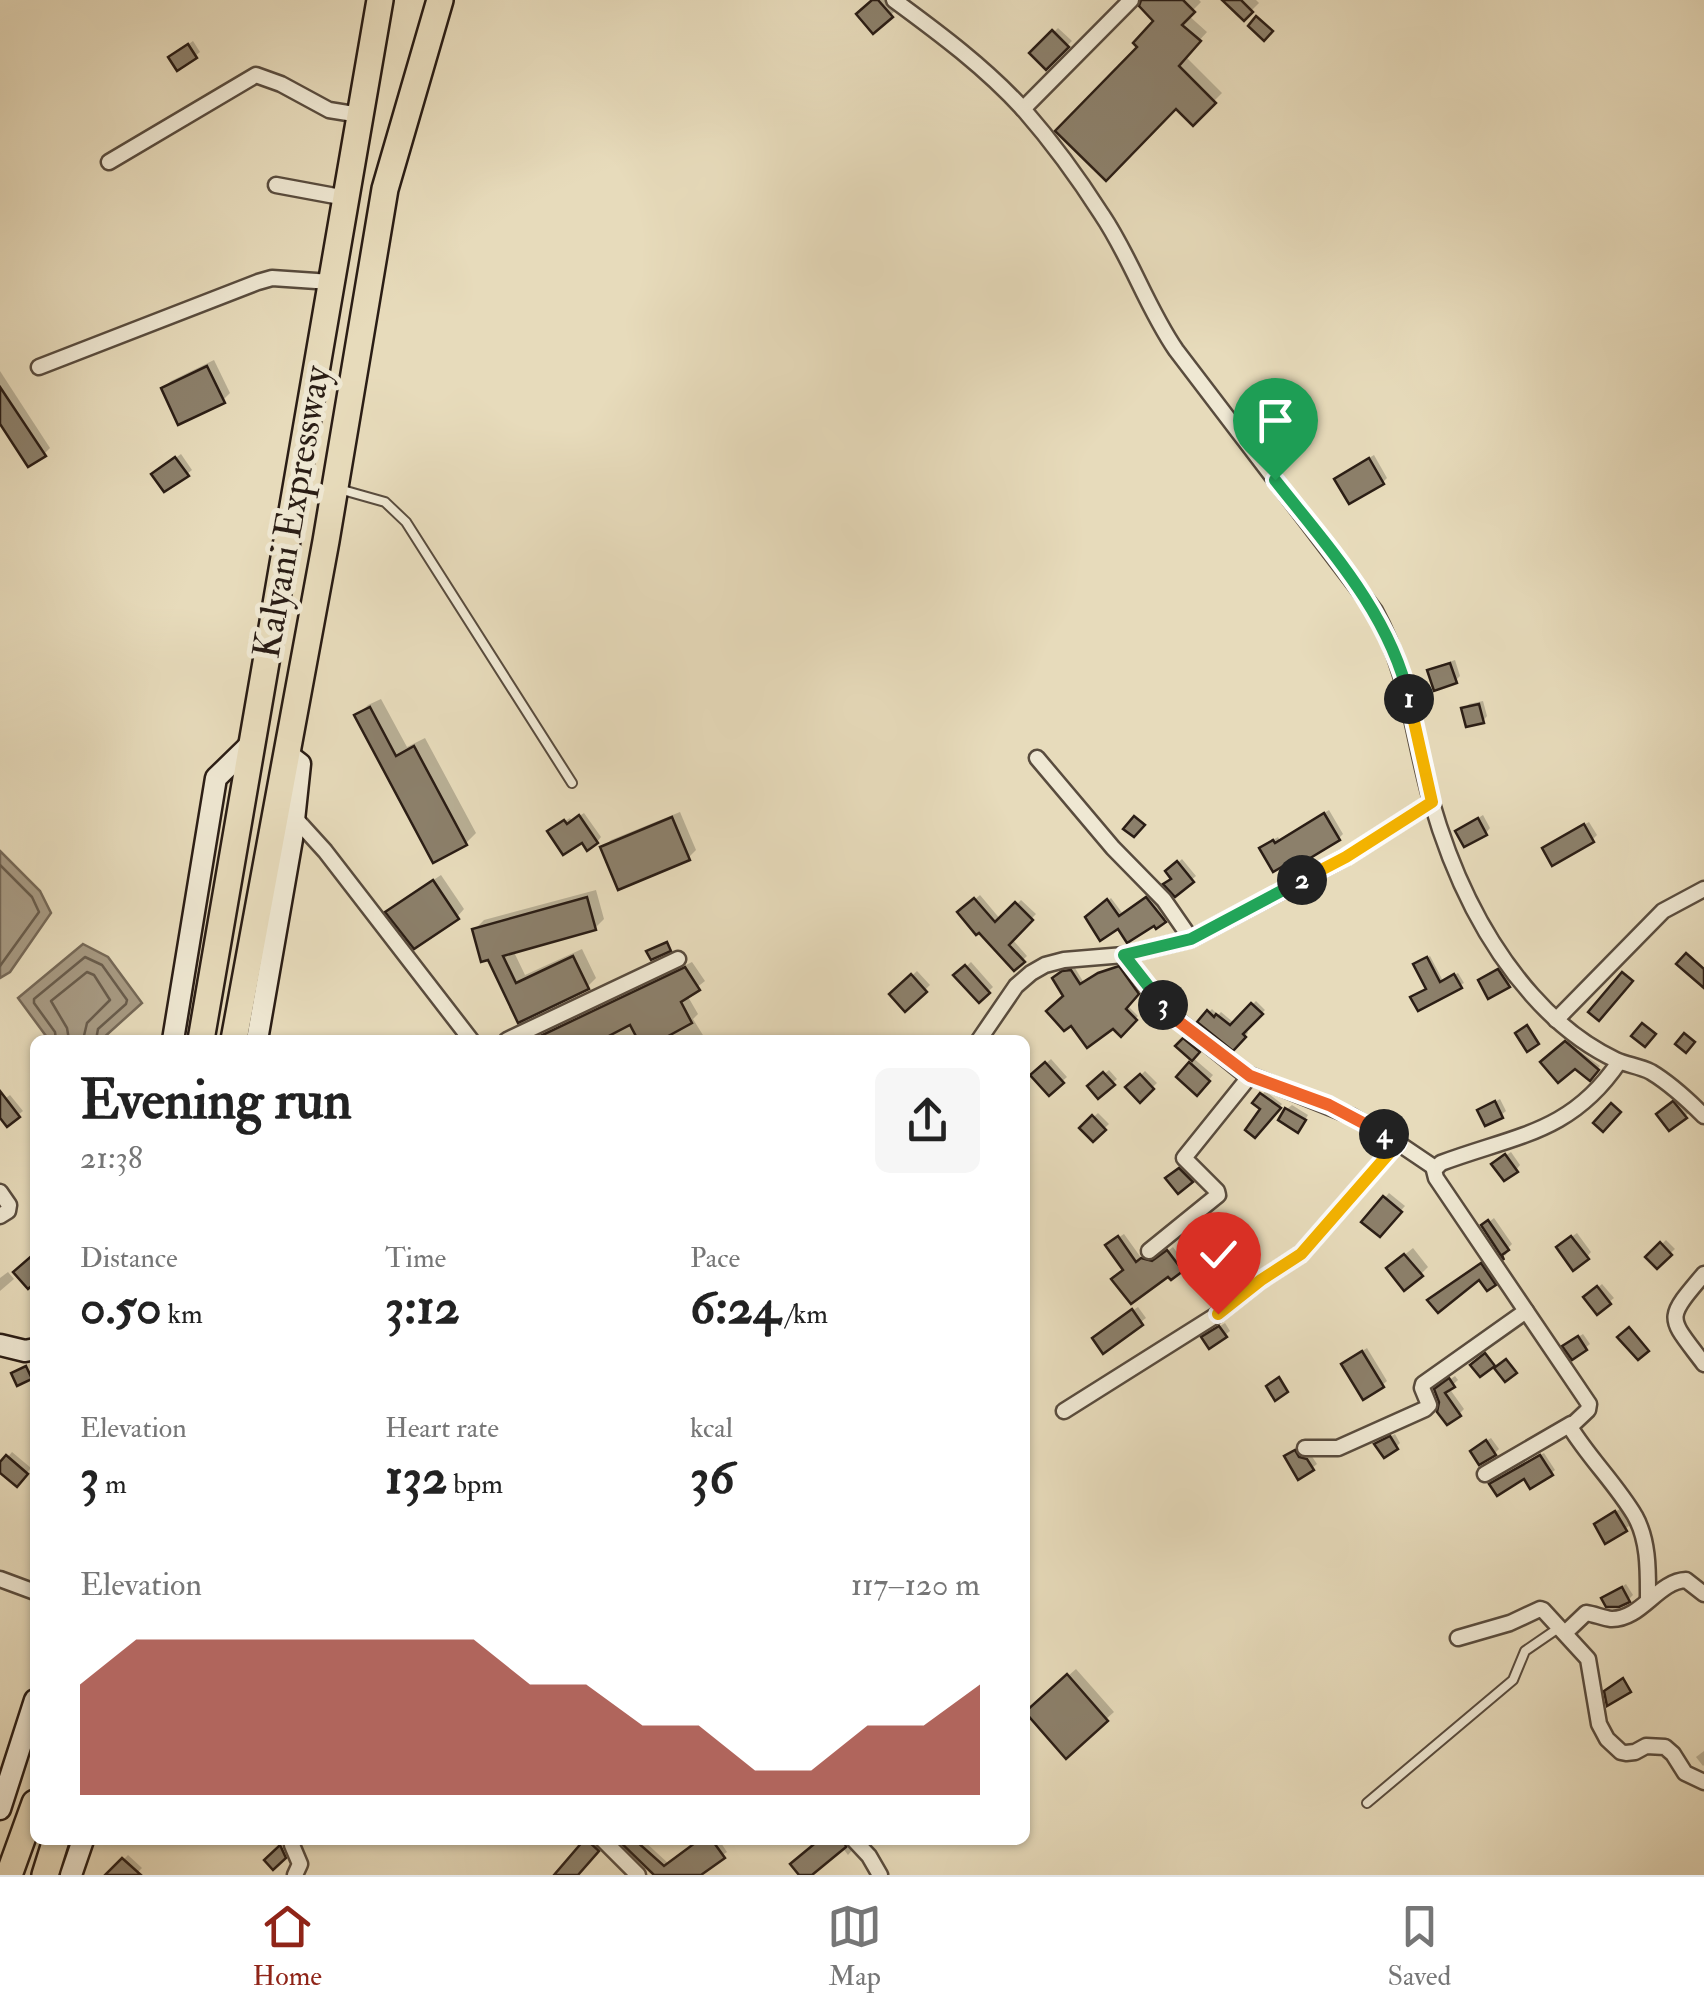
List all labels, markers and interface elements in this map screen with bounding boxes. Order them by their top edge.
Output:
street label: Kalyani Expressway [243,361,342,662]
pin [1233,378,1318,481]
icon: arrive [1248,393,1303,448]
pin: 1 [1384,674,1434,724]
text: 1 [1404,681,1414,716]
pin: 2 [1277,855,1327,905]
text: 2 [1295,862,1309,897]
pin: 3 [1138,980,1188,1030]
text: 3 [1158,987,1168,1022]
text: Evening run [80,1066,352,1135]
button: share [875,1068,980,1173]
pin: 4 [1359,1109,1409,1159]
text: 4 [1376,1116,1392,1151]
text: 21:38 [80,1138,143,1178]
pin [1176,1212,1261,1315]
icon: check [1191,1227,1246,1282]
text: Distance [80,1241,178,1276]
text: Time [385,1241,446,1276]
text: Pace [690,1241,740,1276]
text: 0.50 [80,1276,162,1339]
text: 3:12 [385,1276,460,1339]
text: 6:24 [690,1276,780,1339]
text: km [162,1297,203,1332]
text: /km [780,1297,828,1332]
text: Elevation [80,1411,187,1446]
text: Heart rate [385,1411,499,1446]
text: kcal [690,1411,733,1446]
text: 3 [80,1446,99,1509]
text: 132 [385,1446,447,1509]
text: 36 [690,1446,734,1509]
text: m [99,1467,127,1502]
text: bpm [447,1467,503,1502]
text: Elevation [80,1565,202,1605]
text: 117–120 m [851,1565,980,1605]
tab: Home [253,1899,322,1994]
tab: Map [827,1899,882,1994]
tab: Saved [1387,1899,1451,1994]

